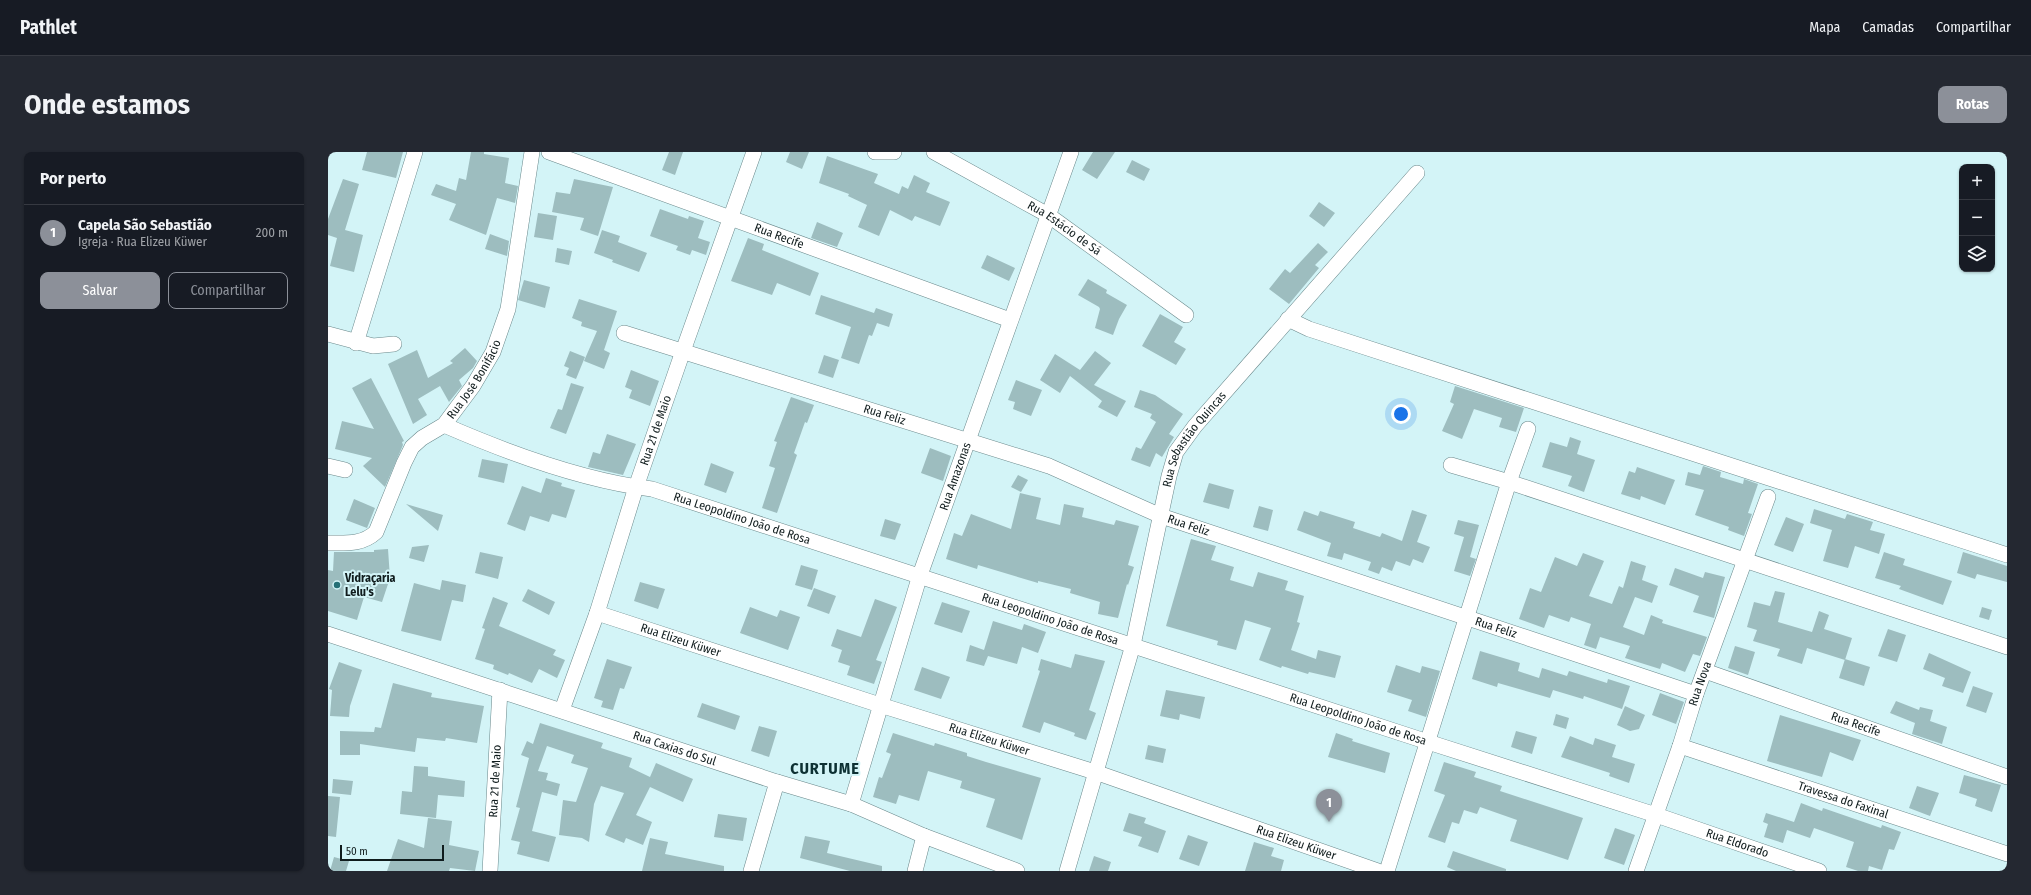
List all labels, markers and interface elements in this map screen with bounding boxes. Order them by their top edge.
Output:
text: Pathlet [20,16,77,39]
text: Mapa [1809,19,1840,36]
text: Camadas [1862,19,1914,36]
text: Compartilhar [1936,19,2011,36]
button: Rotas [1938,86,2007,123]
text: Onde estamos [24,88,190,121]
map controls [1959,164,1995,272]
button: + [1959,164,1995,200]
text: Por perto [40,168,106,189]
street label: Rua Estácio de Sá [1025,198,1104,258]
button: − [1959,200,1995,236]
text: Capela São Sebastião [78,216,212,234]
street label: Rua Recife [753,220,806,251]
text: 1 [50,225,56,240]
text: 200 m [256,225,288,240]
text: Igreja · Rua Elizeu Küwer [78,234,207,249]
button: layers [1959,236,1995,272]
button: Salvar [40,272,160,309]
button: Compartilhar [168,272,288,309]
street label: Rua José Bonifácio [444,338,504,422]
street label: Rua Sebastião Quincas [1160,389,1229,488]
street label: Rua 21 de Maio [637,393,674,467]
street label: Rua Feliz [862,401,908,428]
your location [1391,404,1411,424]
street label: Rua Amazonas [937,440,974,512]
street label: Rua Leopoldino João de Rosa [672,490,812,547]
street label: Rua Feliz [1166,512,1212,539]
place label: Vidraçaria Lelu's [344,571,396,599]
marker: Vidraçaria Lelu's [332,580,342,590]
street label: Rua Leopoldino João de Rosa [980,590,1120,648]
street label: Rua Feliz [1473,614,1519,641]
street label: Rua Elizeu Küwer [639,621,723,660]
street label: Rua Nova [1686,659,1714,708]
street label: Rua Leopoldino João de Rosa [1288,690,1428,748]
street label: Rua Recife [1829,709,1883,739]
street label: Rua Elizeu Küwer [947,720,1032,758]
street label: Rua Caxias do Sul [631,728,718,768]
street label: Rua 21 de Maio [486,744,504,818]
district label: CURTUME [790,759,860,778]
street label: Travessa do Faxinal [1796,779,1890,821]
pin: 1 [1316,789,1342,822]
street label: Rua Elizeu Küwer [1255,822,1339,863]
street label: Rua Eldorado [1704,826,1771,860]
scale bar [340,843,444,862]
text: 50 m [346,845,368,858]

